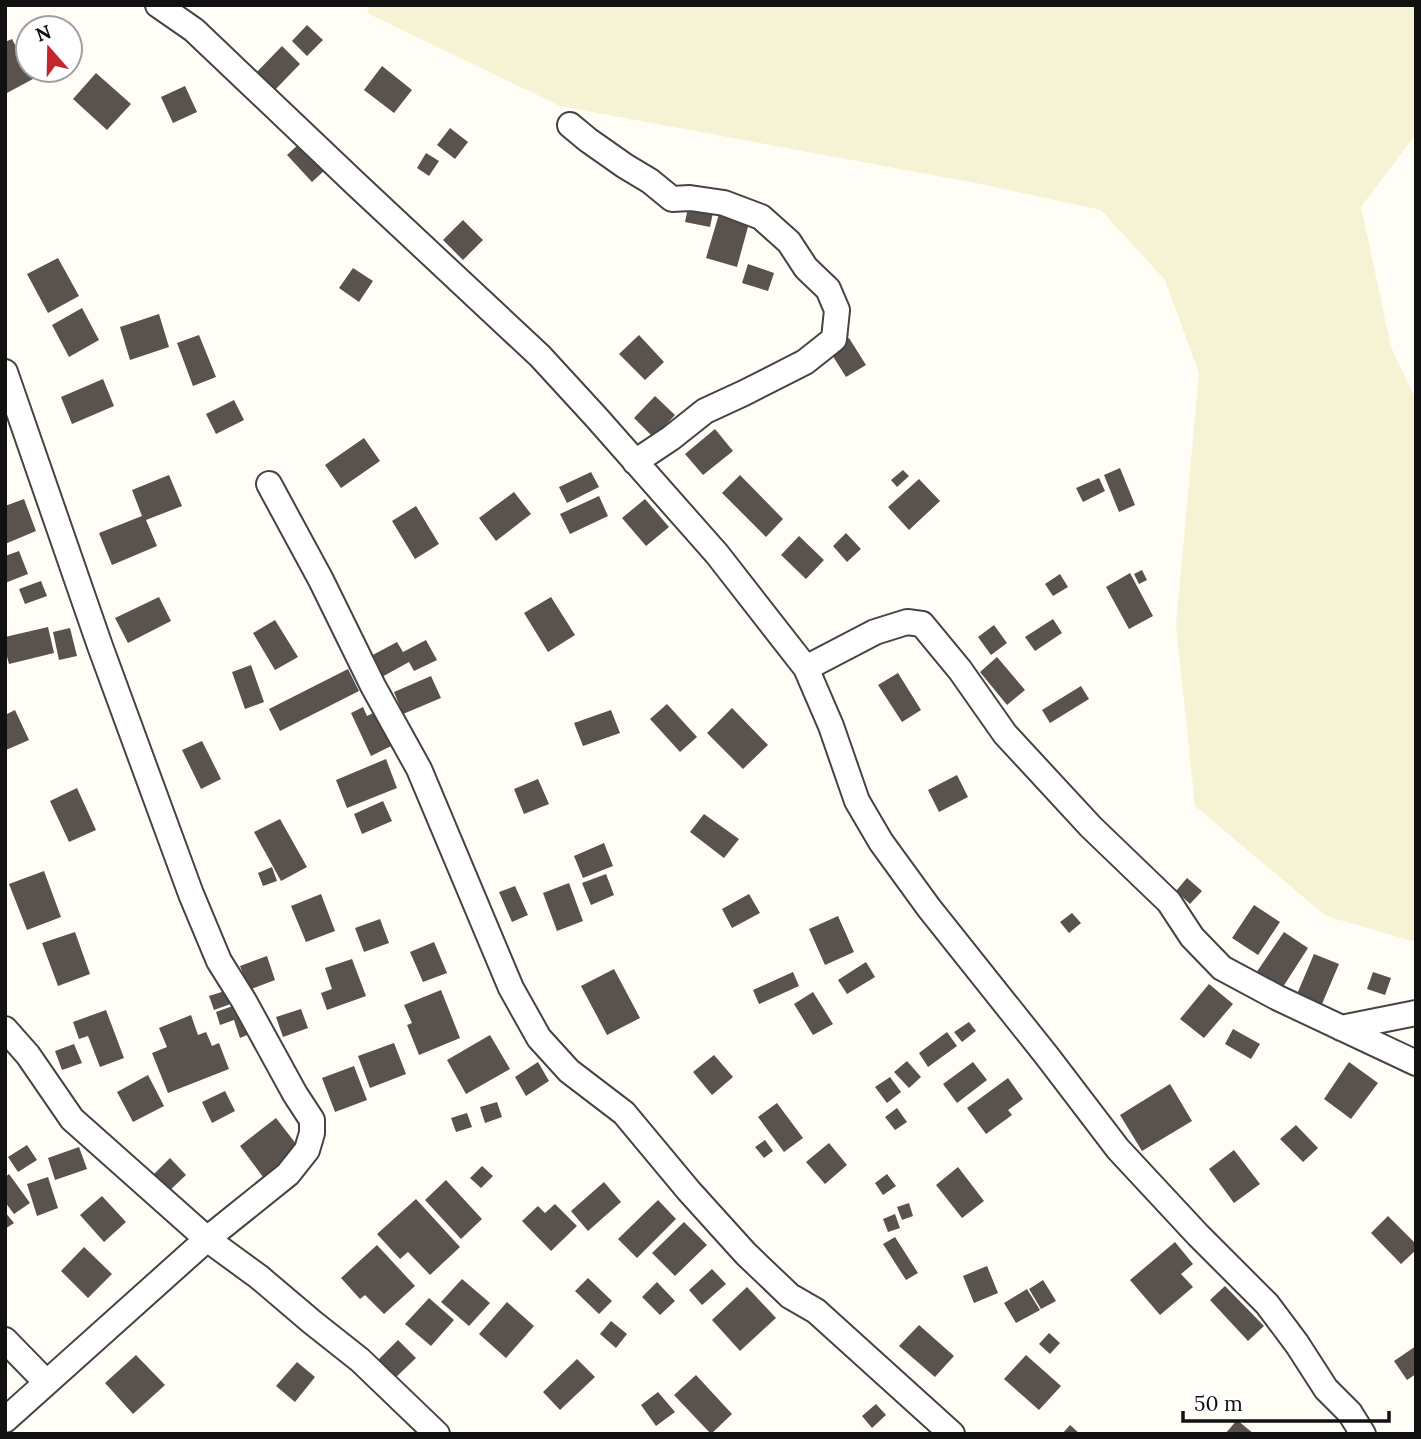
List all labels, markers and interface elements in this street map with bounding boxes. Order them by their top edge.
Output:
north arrow [14,14,84,84]
text: N [32,19,54,47]
scale bar [1183,1380,1390,1424]
text: 50 m [1194,1390,1243,1417]

